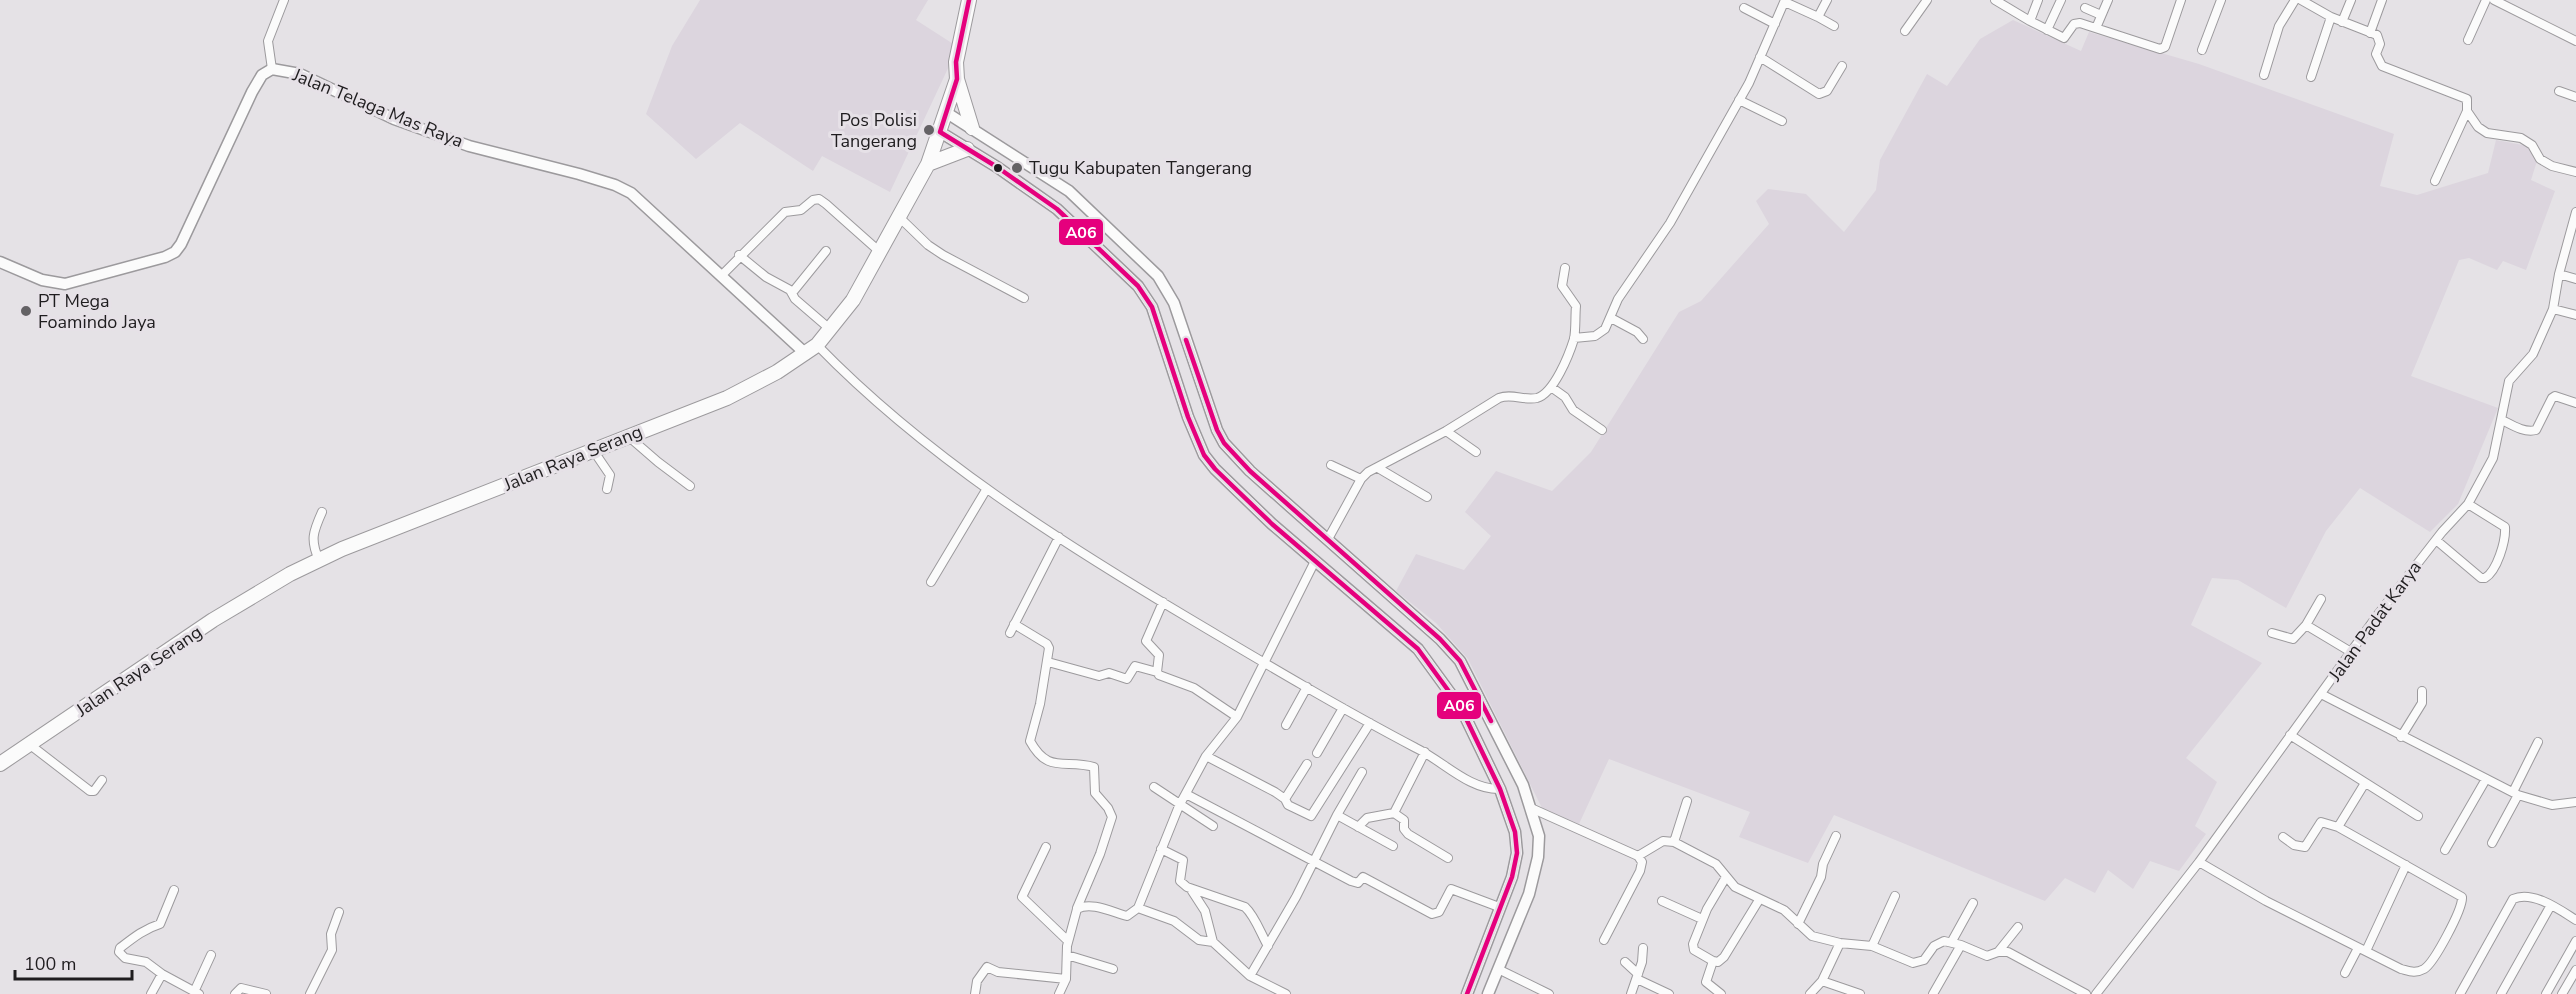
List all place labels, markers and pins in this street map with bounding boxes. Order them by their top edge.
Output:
place label: Pos Polisi Tangerang [831,108,917,153]
marker: Pos Polisi Tangerang [922,123,936,137]
place label: Tugu Kabupaten Tangerang [1029,156,1252,180]
marker: Tugu Kabupaten Tangerang [1010,161,1024,175]
unlabelled marker [992,162,1004,174]
place label: PT Mega Foamindo Jaya [38,289,156,334]
marker: PT Mega Foamindo Jaya [19,304,33,318]

